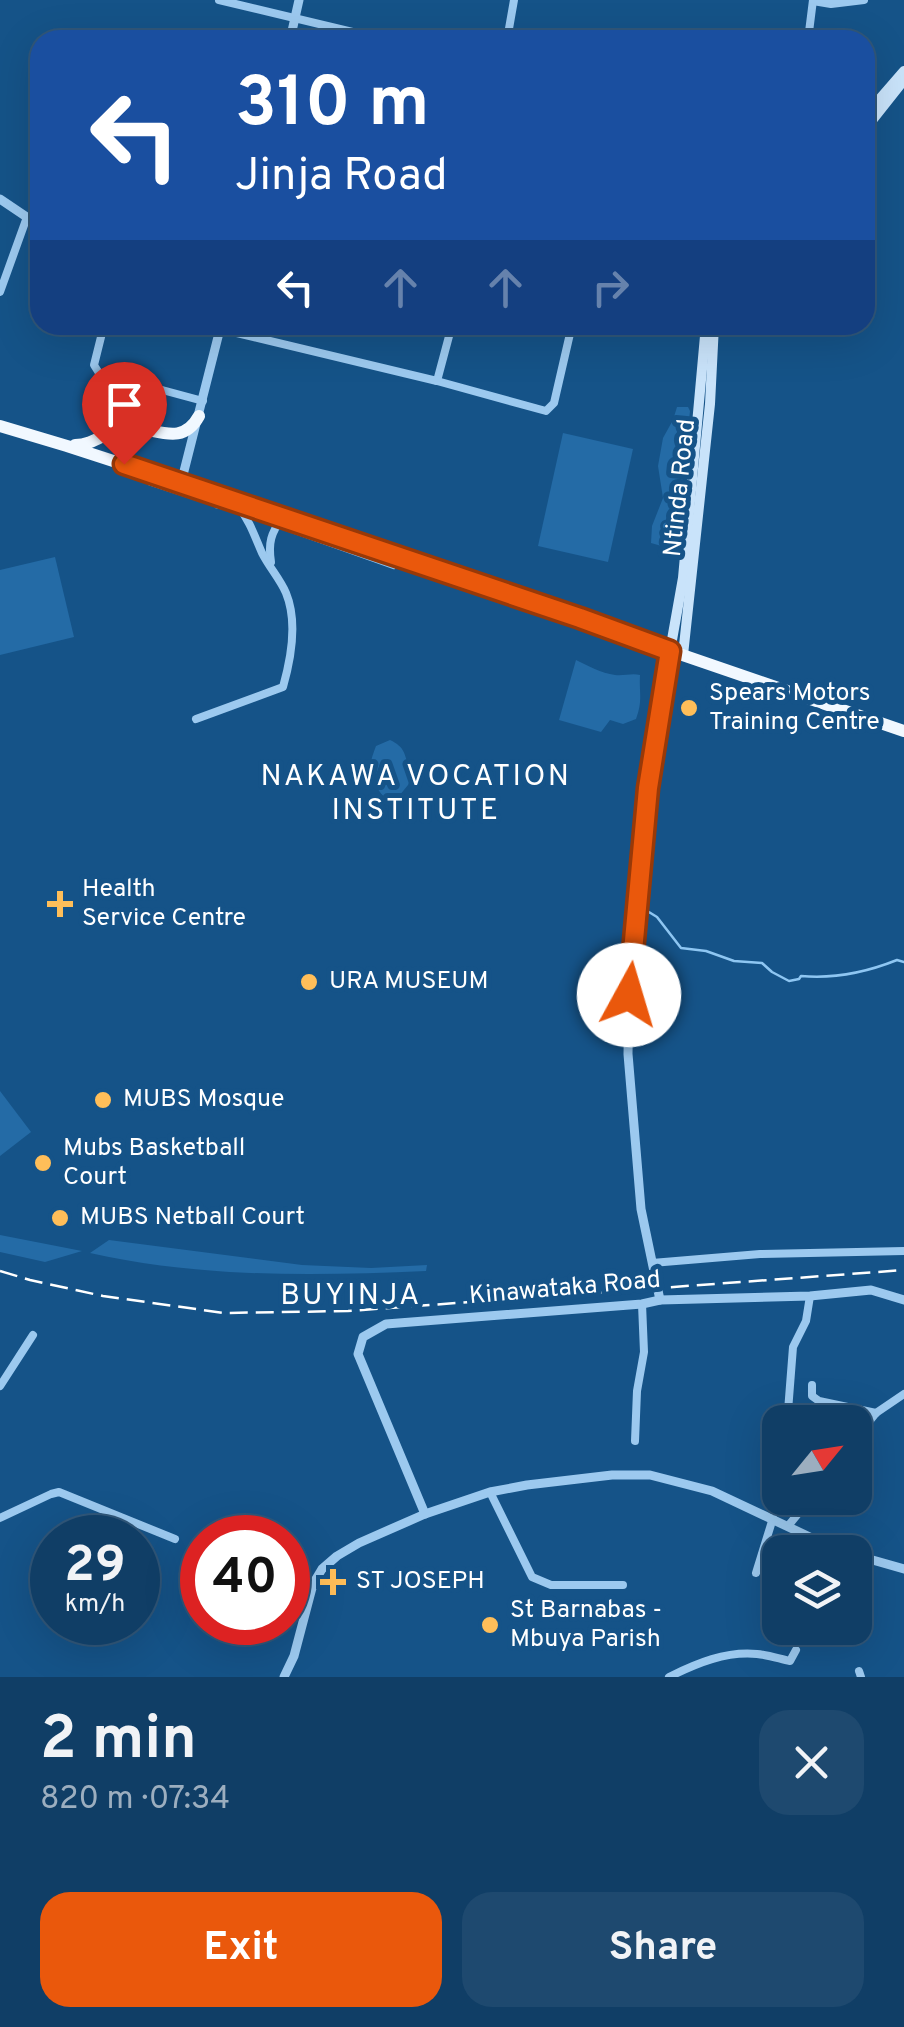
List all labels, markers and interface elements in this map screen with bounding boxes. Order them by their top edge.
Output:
text: 310 m [235,62,430,151]
icon: left [70,70,200,200]
text: Jinja Road [235,149,448,206]
icon: left [268,260,323,315]
icon: ahead [373,260,428,315]
icon: ahead [478,260,533,315]
icon: right [583,260,638,315]
pin [82,362,167,465]
icon: arrive [97,377,152,432]
street label: Ntinda Road [658,418,704,558]
place label: Spears Motors Training Centre [709,678,880,739]
marker: Spears Motors Training Centre [678,697,700,719]
district label: NAKAWA VOCATION INSTITUTE [261,759,571,830]
place label: Health Service Centre [82,874,246,935]
marker: Health Service Centre [47,891,73,917]
position arrow [577,943,681,1047]
place label: URA MUSEUM [329,966,489,998]
marker: URA MUSEUM [298,971,320,993]
place label: MUBS Mosque [123,1084,284,1116]
marker: MUBS Mosque [92,1089,114,1111]
place label: Mubs Basketball Court [63,1133,245,1194]
marker: Mubs Basketball Court [32,1152,54,1174]
place label: MUBS Netball Court [80,1202,305,1234]
marker: MUBS Netball Court [49,1207,71,1229]
street label: Kinawataka Road [468,1265,662,1313]
district label: BUYINJA [280,1278,422,1315]
north arrow [762,1405,872,1515]
map controls [762,1405,872,1645]
speed limit sign: 40 [180,1515,310,1645]
button: layers [762,1535,872,1645]
text: 29 [64,1536,126,1599]
place label: ST JOSEPH [356,1566,485,1598]
marker: ST JOSEPH [320,1569,346,1595]
text: km/h [65,1589,125,1621]
place label: St Barnabas - Mbuya Parish [510,1595,662,1656]
marker: St Barnabas - Mbuya Parish [479,1614,501,1636]
text: 2 min [40,1704,197,1780]
button: close [759,1710,864,1815]
text: 820 m · 07:34 [40,1780,230,1820]
button: Exit [40,1892,442,2007]
button: Share [462,1892,864,2007]

